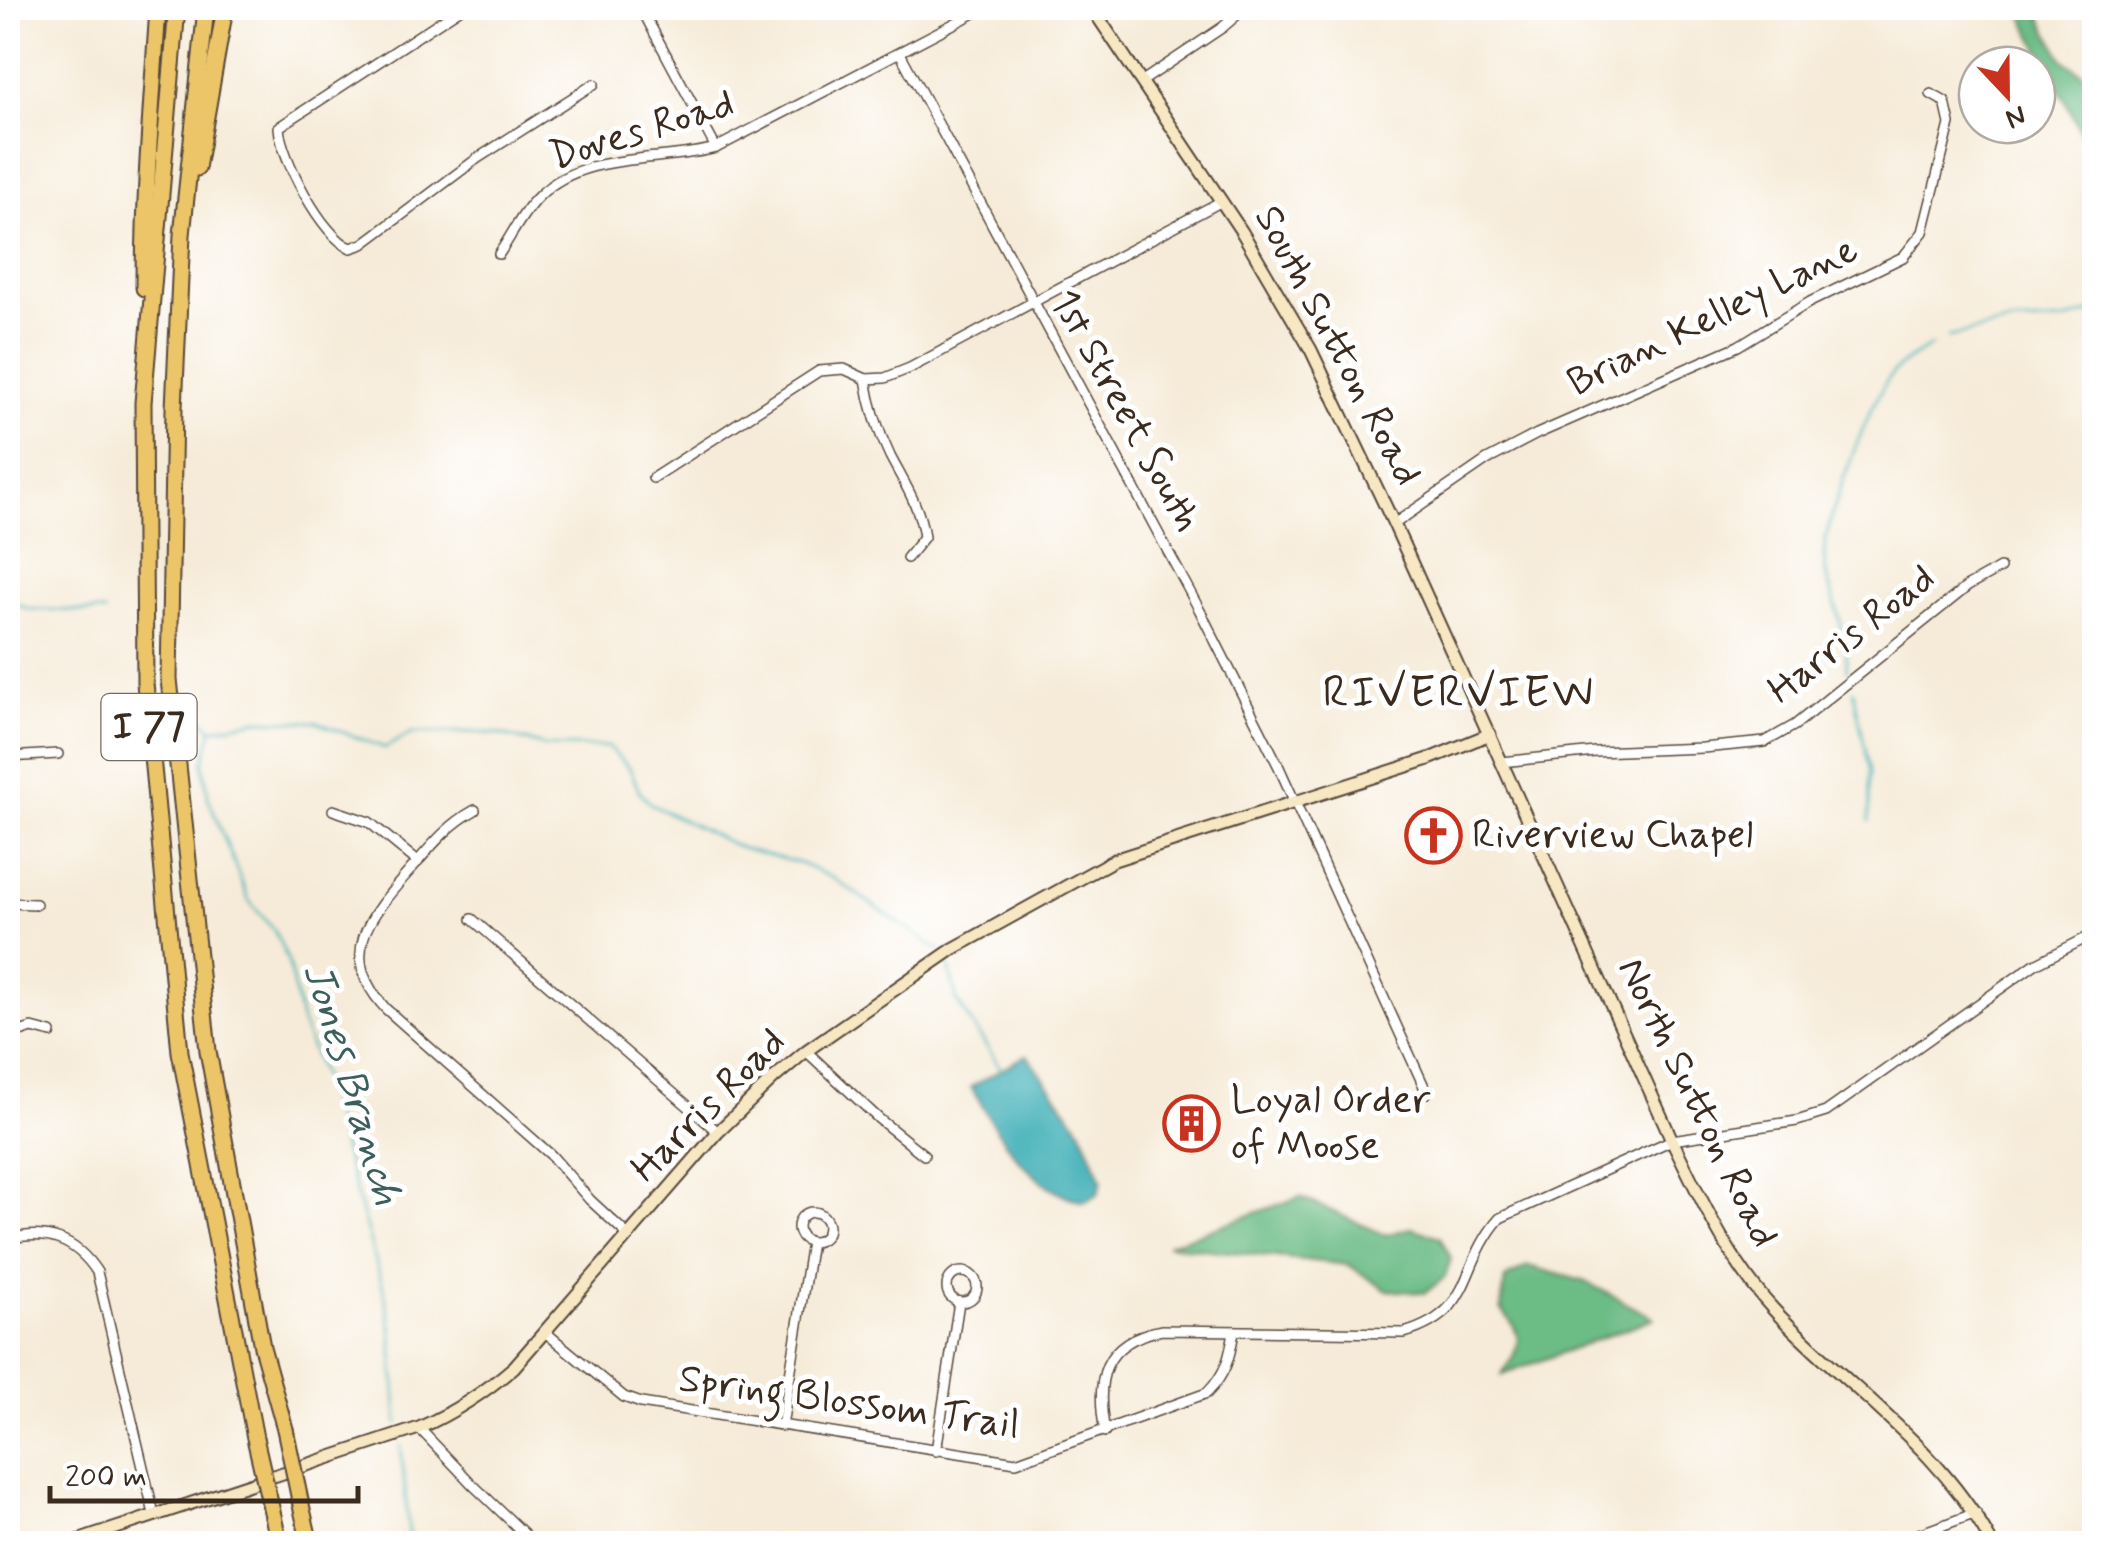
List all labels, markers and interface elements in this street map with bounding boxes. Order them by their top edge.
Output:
north arrow [1957,45,2057,145]
street label: Doves Road [543,78,741,184]
text: N [2000,95,2031,137]
street label: South Sutton Road [1241,197,1433,495]
street label: Brian Kelley Lane [1559,224,1867,410]
street label: 1st Street South [1037,281,1213,541]
street label: Harris Road [1758,553,1946,717]
district label: RIVERVIEW [1322,664,1596,723]
road number: I 77 [102,694,196,760]
church icon: Riverview Chapel [1403,806,1463,866]
place label: Riverview Chapel [1472,810,1753,862]
street label: North Sutton Road [1604,950,1790,1256]
water label: Jones Branch [288,956,414,1212]
street label: Harris Road [620,1017,798,1195]
place label: Loyal Order of Moose [1231,1075,1431,1173]
building icon: Loyal Order of Moose [1162,1094,1222,1154]
street label: Spring Blossom Trail [675,1353,1023,1457]
scale bar [50,1441,358,1503]
text: 200 m [65,1458,147,1497]

